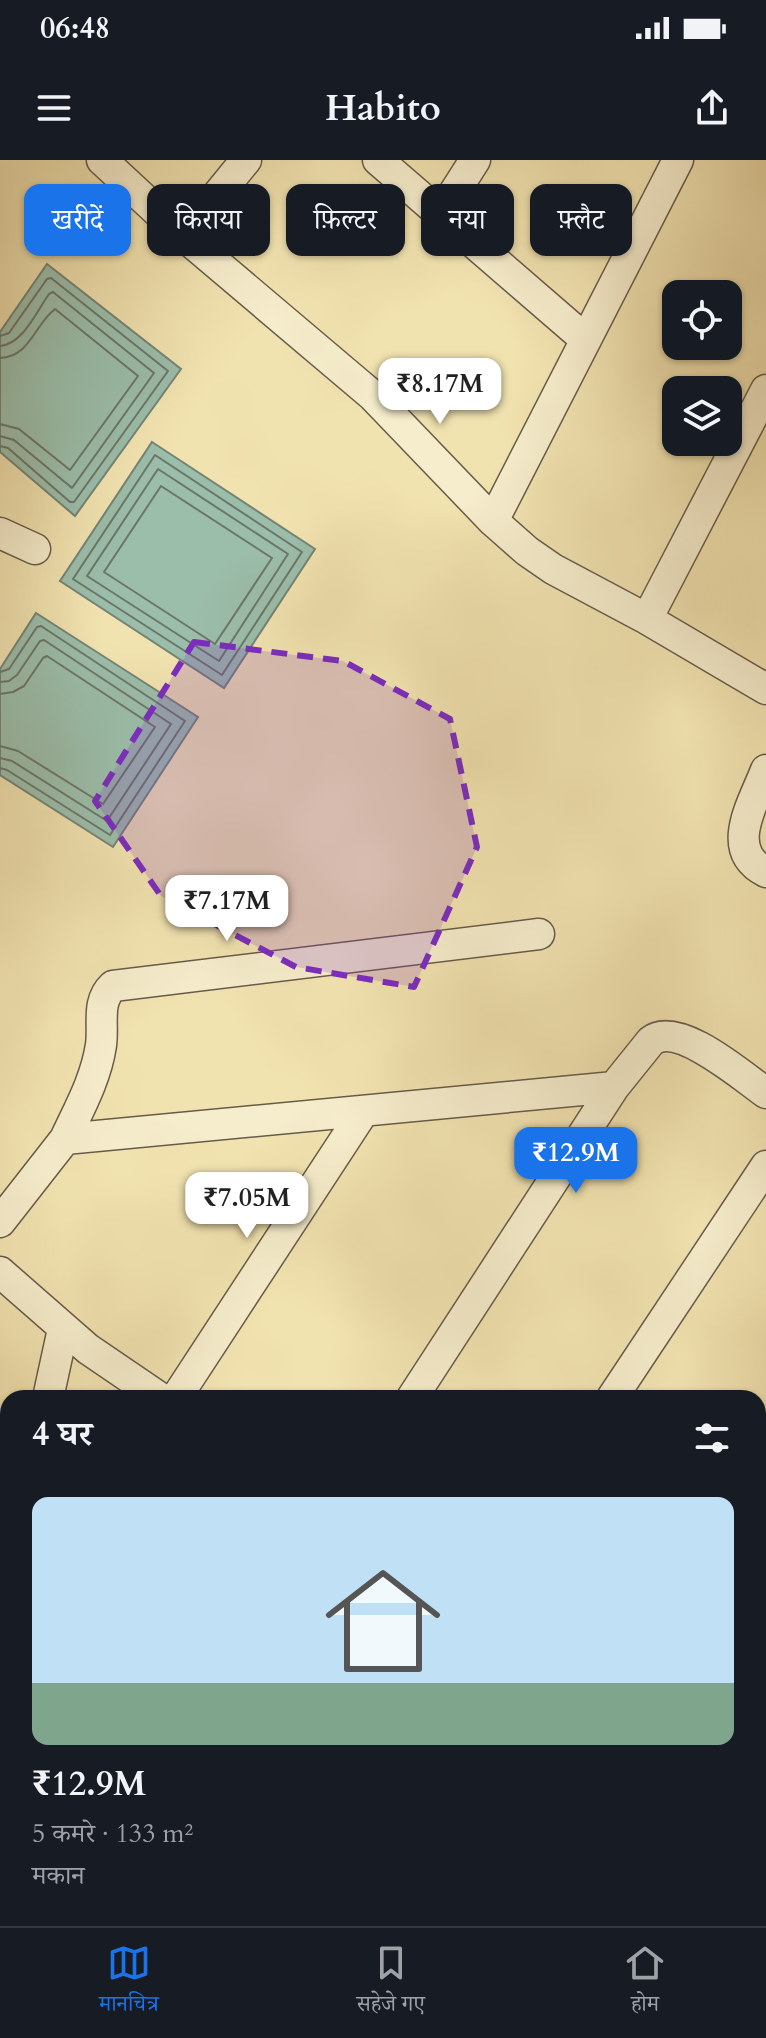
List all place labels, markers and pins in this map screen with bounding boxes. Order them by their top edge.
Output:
pin: ₹8.17M [375,358,505,426]
pin: ₹7.17M [162,875,292,943]
pin: ₹12.9M [511,1127,641,1195]
pin: ₹7.05M [182,1172,312,1240]

